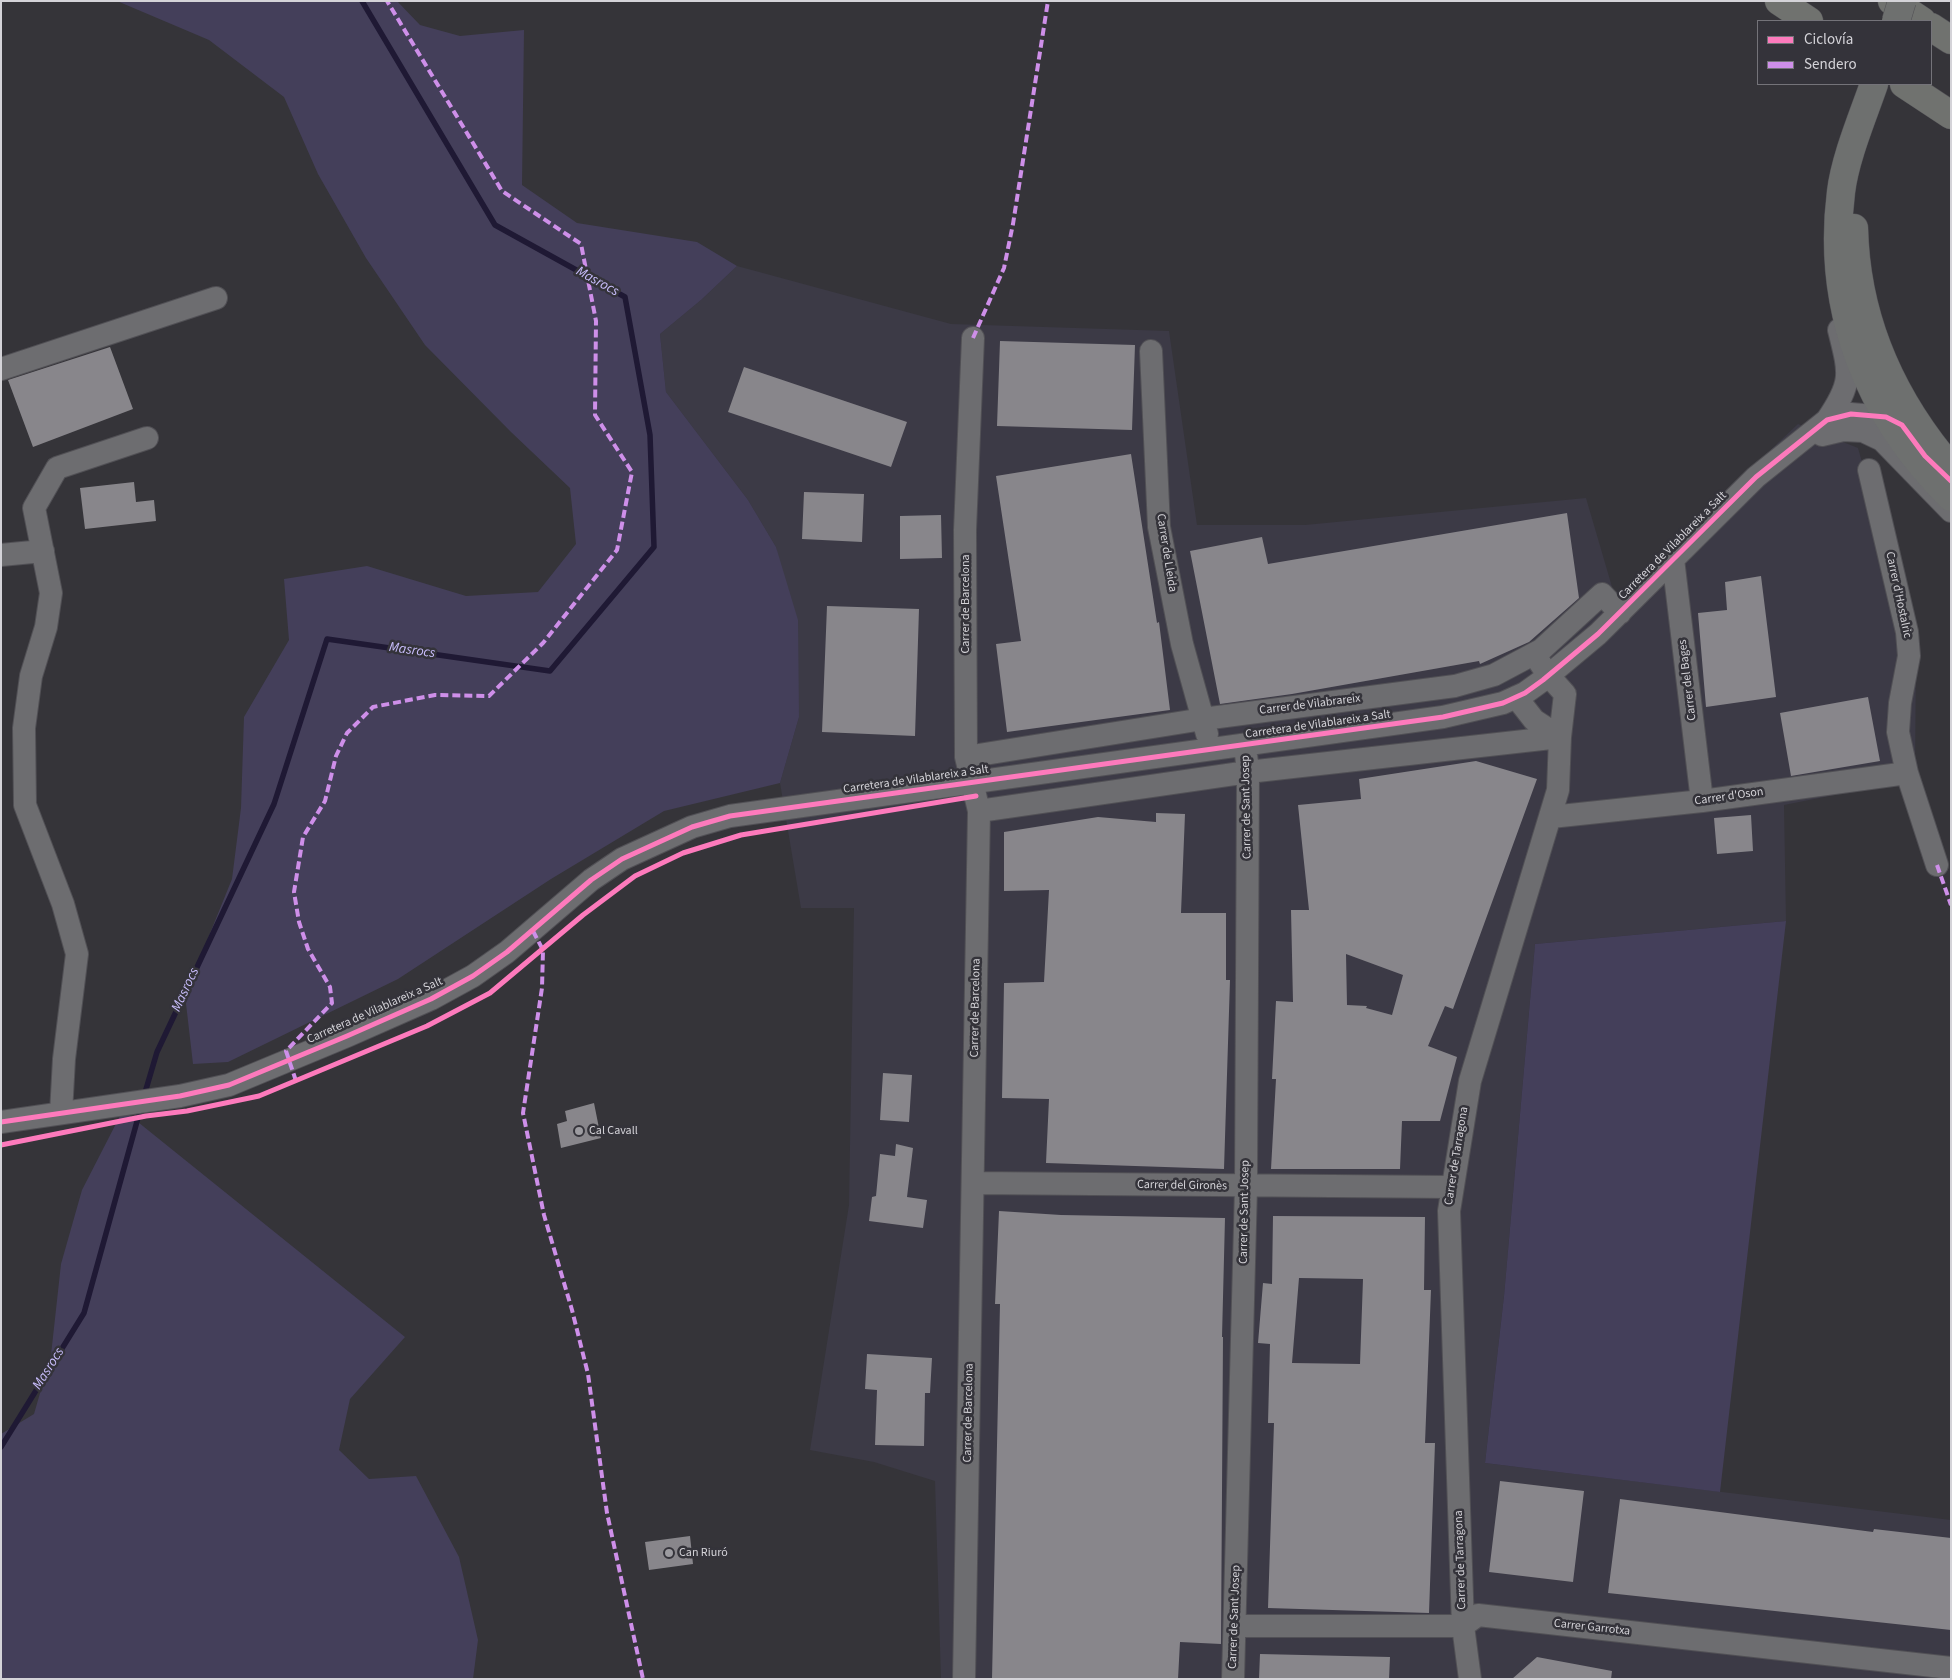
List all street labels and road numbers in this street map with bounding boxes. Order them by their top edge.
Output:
street label: Carretera de Vilablareix a Salt [1616,489,1730,603]
street label: Carrer de Lleida [1153,513,1179,593]
street label: Carrer d'Hostalric [1882,551,1914,639]
street label: Carrer de Barcelona [959,554,973,654]
street label: Carrer del Bages [1676,639,1700,721]
street label: Carrer de Vilabrareix [1259,692,1361,718]
street label: Carretera de Vilablareix a Salt [1244,708,1392,742]
street label: Carrer de Sant Josep [1239,755,1255,859]
street label: Carretera de Vilablareix a Salt [842,763,990,797]
street label: Carrer d'Oson [1694,785,1764,809]
street label: Carrer de Barcelona [968,958,984,1058]
street label: Carretera de Vilablareix a Salt [305,975,445,1047]
street label: Carrer de Tarragona [1442,1106,1472,1206]
street label: Carrer de Sant Josep [1237,1160,1253,1264]
street label: Carrer del Gironès [1137,1178,1227,1194]
street label: Carrer de Barcelona [961,1363,977,1463]
street label: Carrer de Tarragona [1452,1510,1470,1610]
street label: Carrer de Sant Josep [1226,1565,1244,1669]
street label: Carrer Garrotxa [1553,1617,1631,1639]

